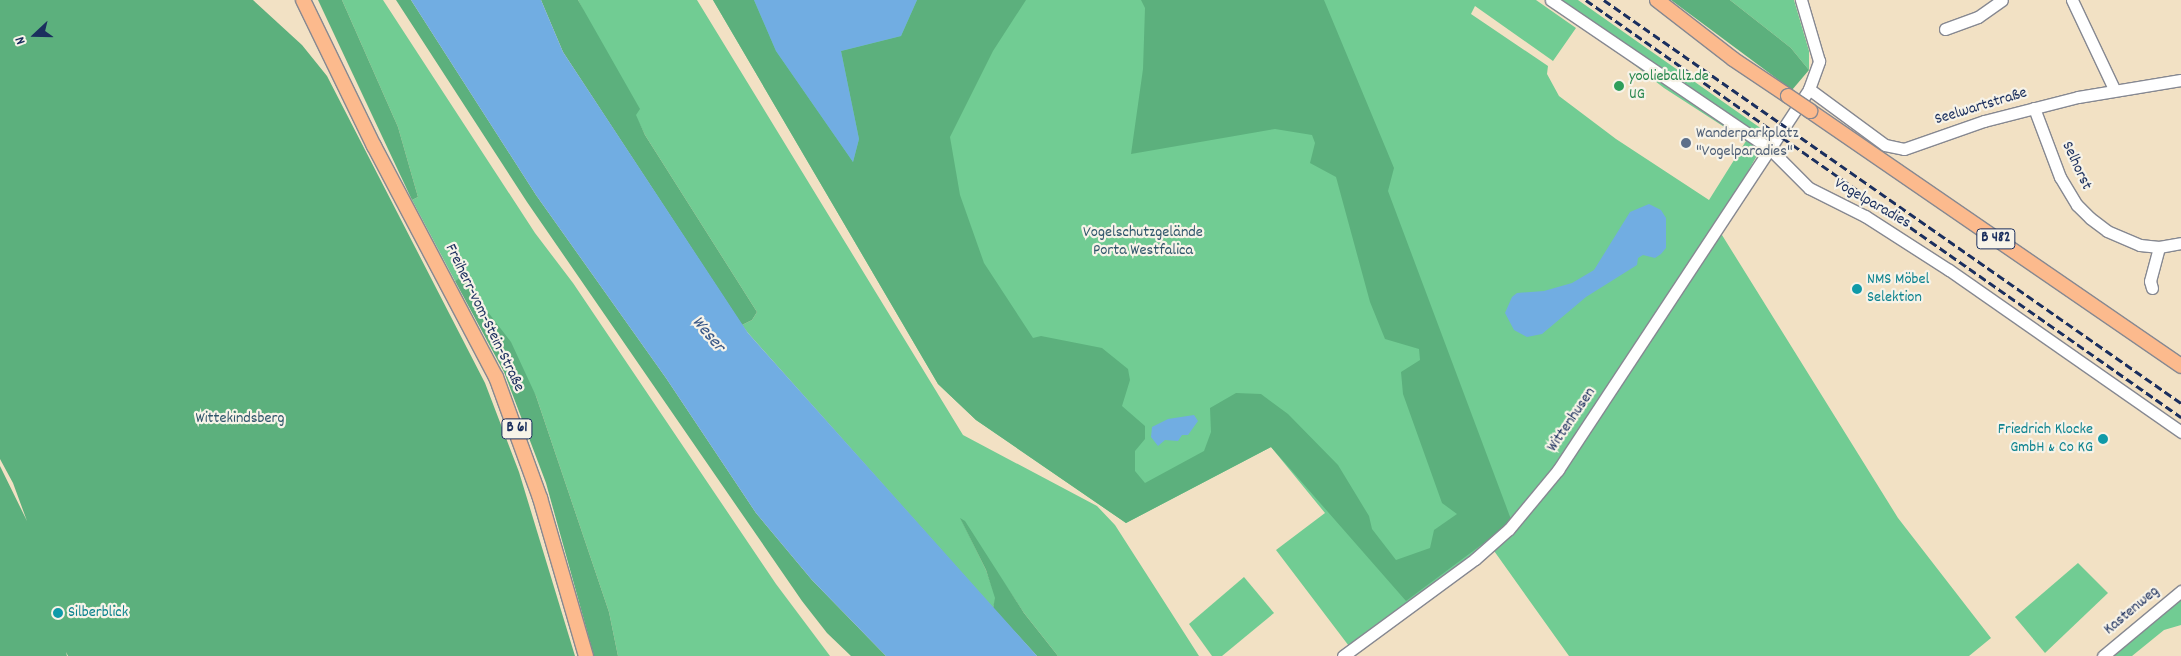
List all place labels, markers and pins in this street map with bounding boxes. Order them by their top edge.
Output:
place label: yoolieballz.de UG [1629,67,1709,105]
marker: yoolieballz.de UG [1613,80,1625,92]
place label: Wanderparkplatz "Vogelparadies" [1696,124,1799,162]
marker: Wanderparkplatz "Vogelparadies" [1680,137,1692,149]
place label: NMS Möbel Selektion [1867,270,1929,308]
marker: NMS Möbel Selektion [1851,283,1863,295]
place label: Friedrich Klocke GmbH & Co KG [1998,420,2093,458]
marker: Friedrich Klocke GmbH & Co KG [2097,433,2109,445]
place label: Silberblick [68,603,128,623]
marker: Silberblick [52,607,64,619]

